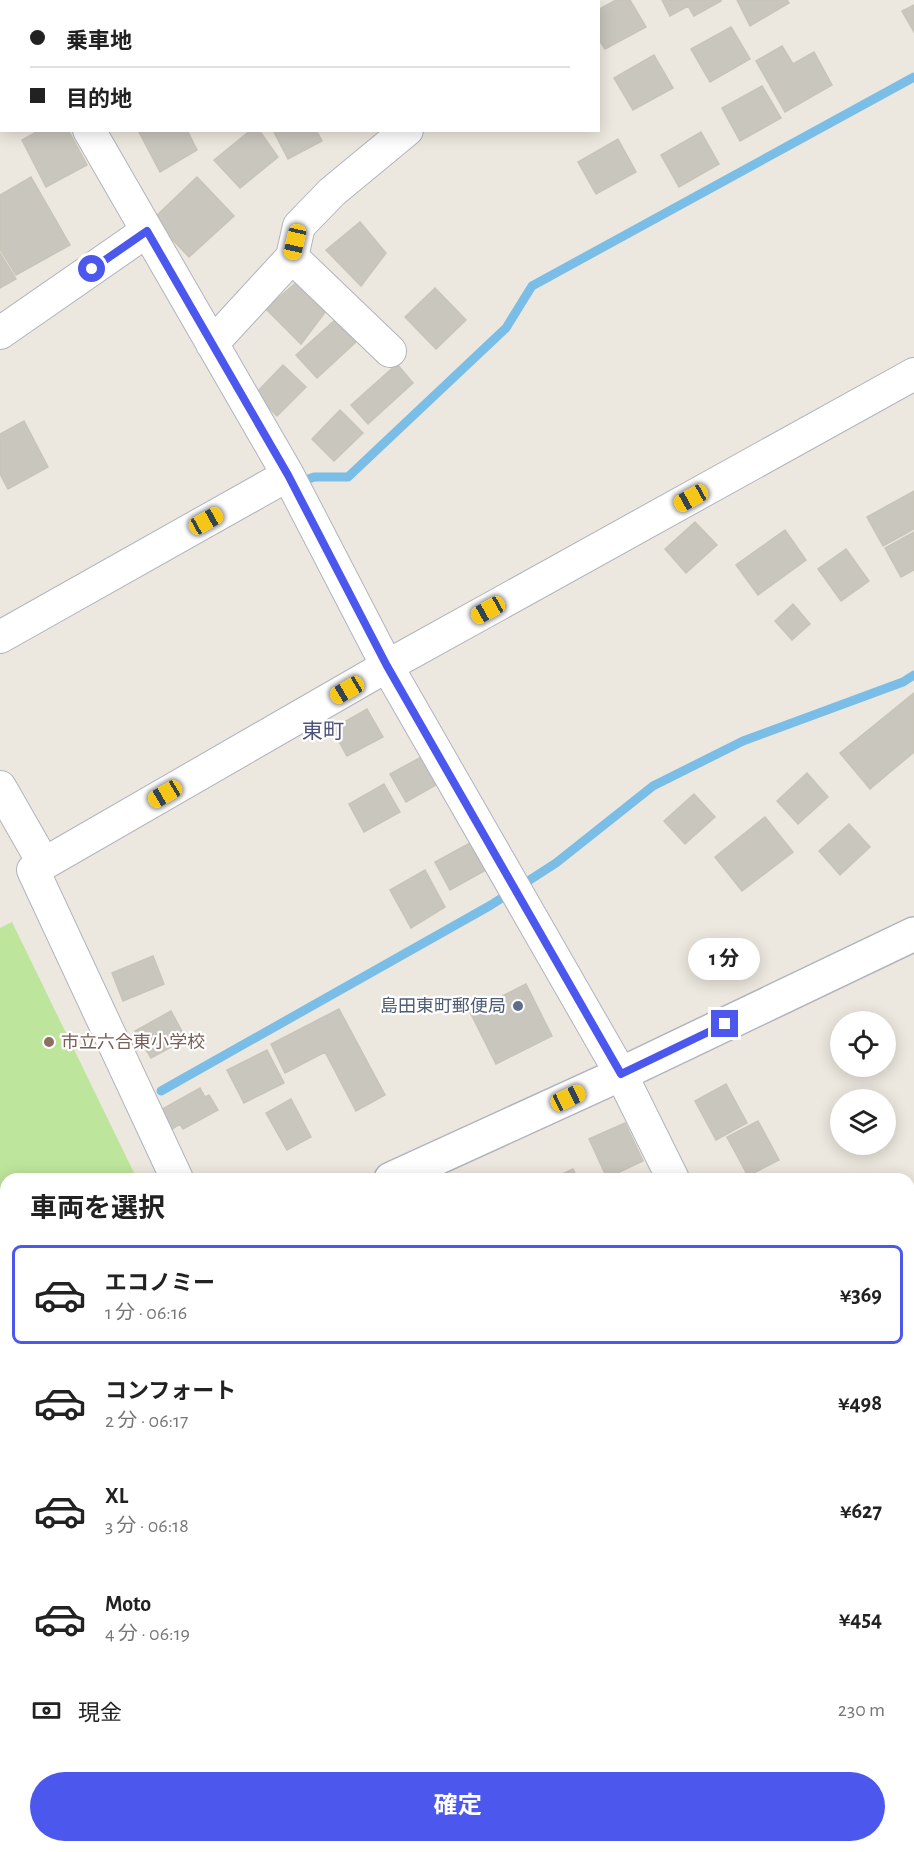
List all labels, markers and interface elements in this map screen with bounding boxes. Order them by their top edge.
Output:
text: 乗車地 [66,30,132,52]
text: 目的地 [66,88,132,110]
car [282,222,308,262]
route start [78,255,105,282]
car [671,481,711,515]
car [186,504,226,538]
car [468,593,508,627]
car [327,673,367,707]
district label: 東町 [302,720,344,742]
car [145,777,185,811]
callout: 1 分 [689,937,761,979]
text: 1 分 [709,949,739,969]
place label: 島田東町郵便局 [380,996,506,1016]
marker: 島田東町郵便局 [511,999,525,1013]
route end [711,1010,738,1037]
map controls [830,1011,896,1155]
button: locate [830,1011,896,1077]
place label: 市立六合東小学校 [61,1032,205,1052]
marker: 市立六合東小学校 [42,1035,56,1049]
car [548,1082,588,1114]
button: layers [830,1089,896,1155]
text: 車両を選択 [30,1195,165,1222]
icon: car [33,1268,87,1322]
text: エコノミー [105,1272,215,1294]
text: ¥369 [840,1284,882,1306]
text: 1 分 · 06:16 [105,1303,187,1323]
icon: car [33,1376,87,1430]
text: コンフォート [105,1380,236,1402]
text: ¥498 [838,1392,882,1414]
text: 2 分 · 06:17 [105,1411,188,1431]
icon: car [33,1484,87,1538]
text: XL [105,1485,128,1507]
text: ¥627 [840,1500,882,1522]
text: 3 分 · 06:18 [105,1516,189,1536]
icon: car [33,1592,87,1646]
text: Moto [105,1593,151,1615]
text: ¥454 [839,1608,882,1630]
text: 4 分 · 06:19 [105,1624,190,1644]
icon: cash [30,1694,63,1727]
text: 230 m [838,1700,885,1720]
text: 現金 [78,1702,122,1724]
button: 確定 [30,1772,885,1841]

